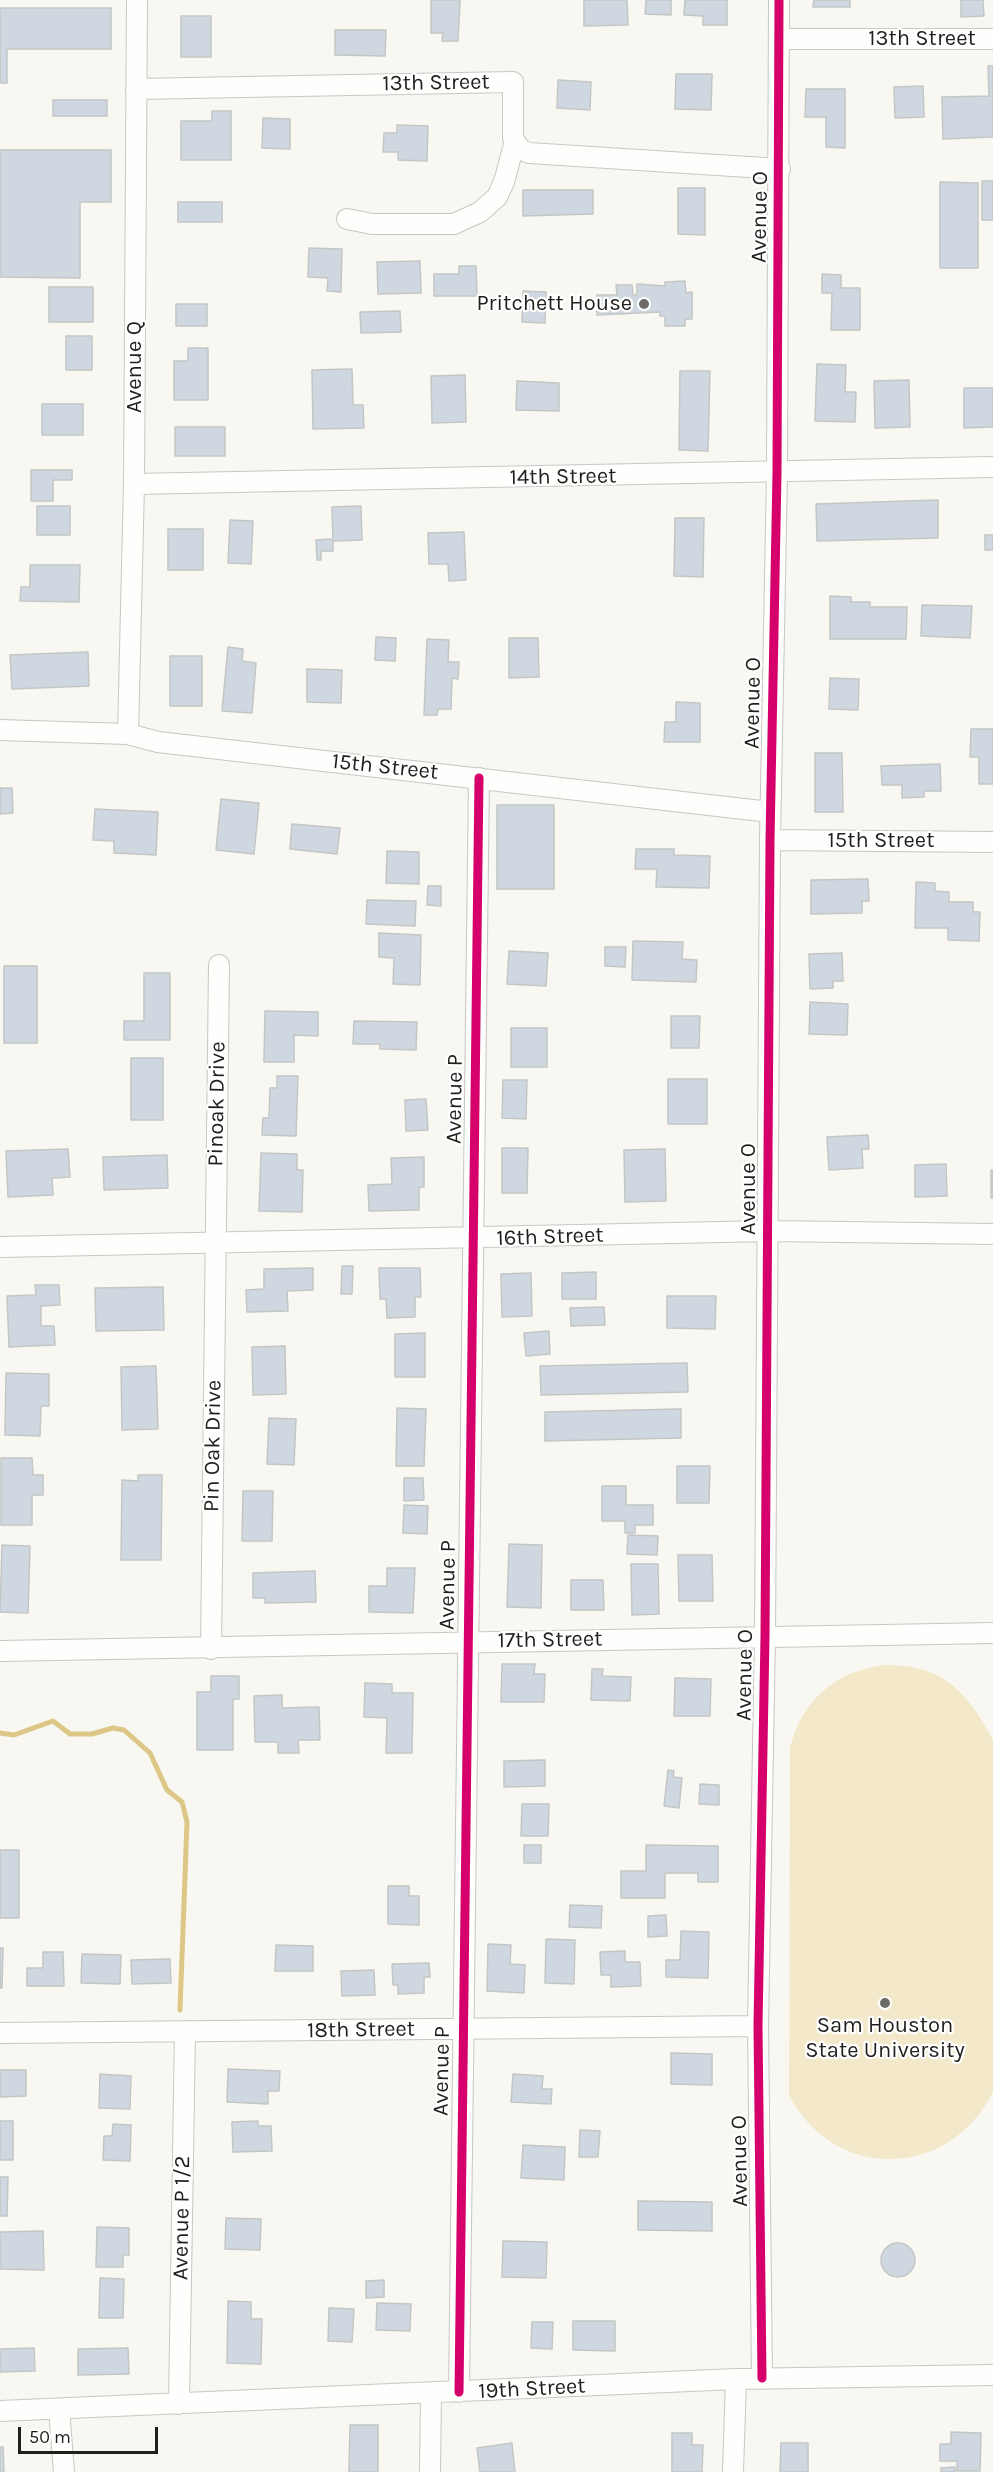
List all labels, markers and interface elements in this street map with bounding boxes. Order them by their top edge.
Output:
street label: 13th Street [868,26,976,52]
street label: 13th Street [382,69,490,97]
street label: Avenue O [746,171,774,263]
place label: Pritchett House [476,291,632,317]
marker: Pritchett House [637,297,651,311]
street label: Avenue Q [122,321,148,413]
street label: 14th Street [509,463,617,491]
street label: Avenue O [739,657,767,749]
street label: 15th Street [330,748,440,786]
street label: 15th Street [828,828,934,854]
street label: Pinoak Drive [203,1041,231,1167]
street label: Avenue P [441,1054,469,1144]
street label: Avenue O [736,1143,762,1235]
street label: 16th Street [496,1222,604,1252]
street label: Pin Oak Drive [199,1380,227,1512]
street label: Avenue P [434,1540,462,1630]
street label: 17th Street [497,1626,603,1654]
street label: Avenue O [731,1629,759,1721]
marker: Sam Houston State University [878,1996,892,2010]
place label: Sam Houston State University [805,2013,965,2064]
street label: 18th Street [307,2016,415,2044]
street label: Avenue P [428,2026,456,2116]
street label: Avenue O [726,2115,754,2207]
street label: Avenue P 1/2 [168,2156,196,2280]
street label: 19th Street [478,2373,586,2405]
scale bar [21,2415,160,2453]
text: 50 m [29,2426,71,2448]

